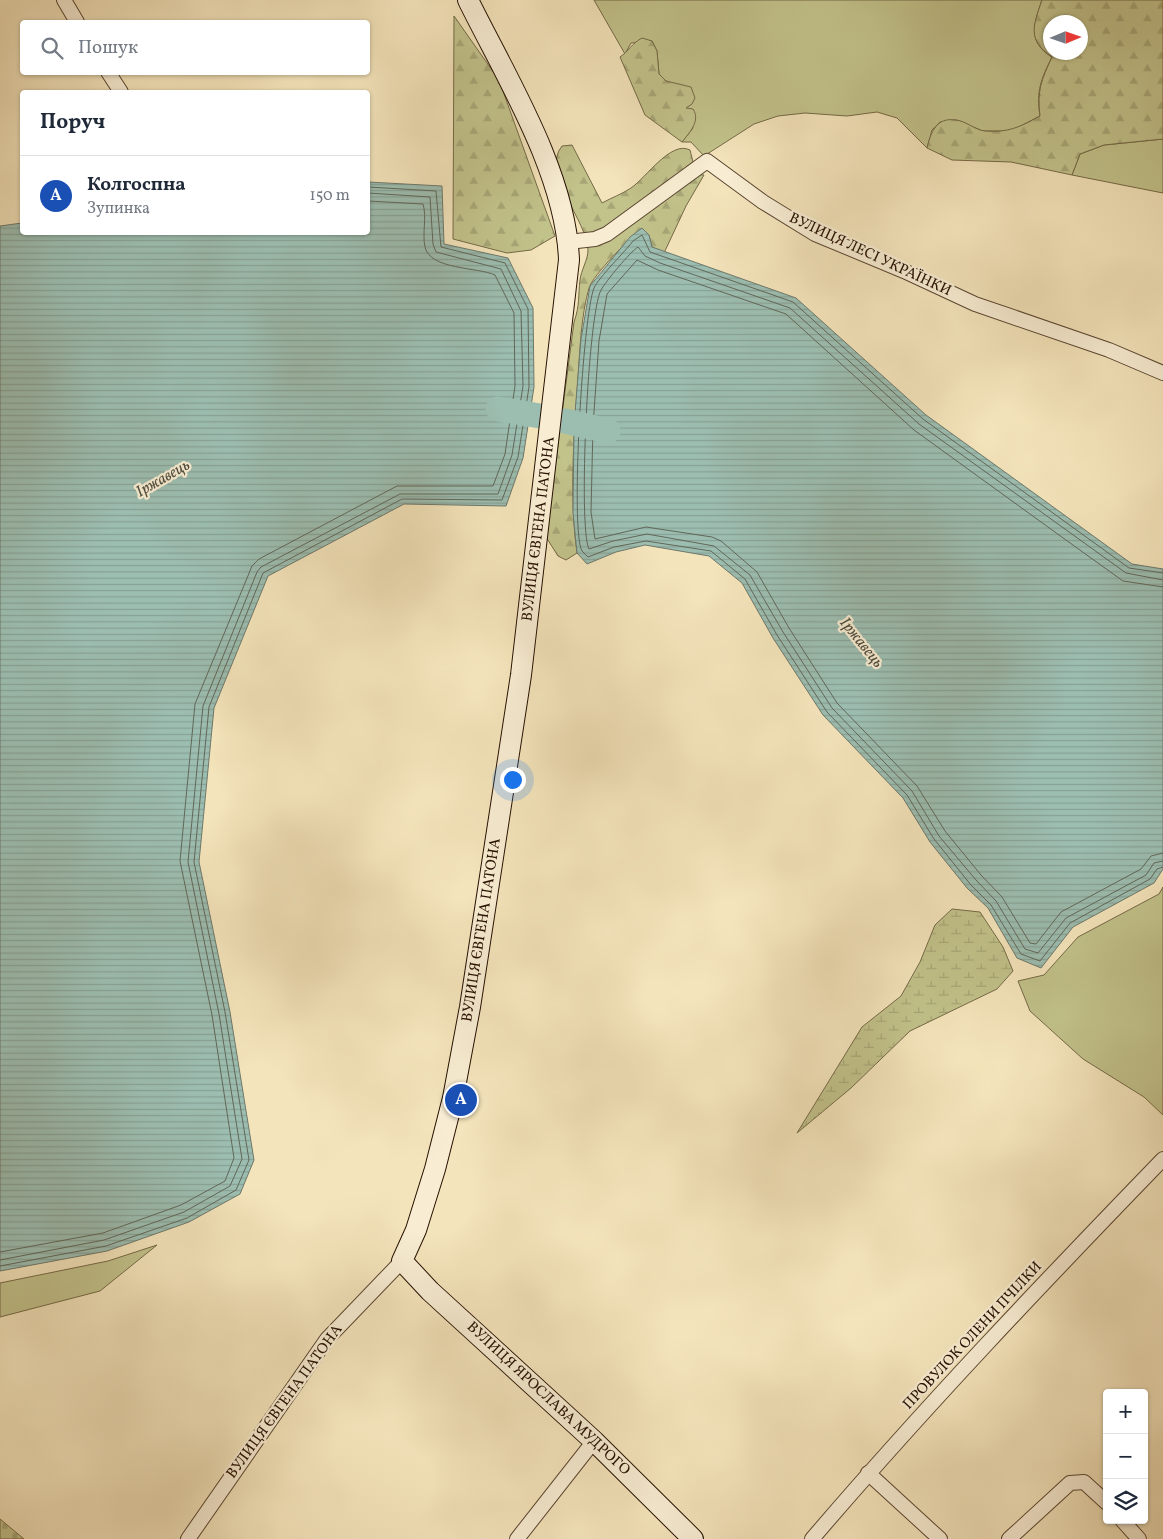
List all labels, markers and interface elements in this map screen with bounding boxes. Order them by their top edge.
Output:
north arrow [1043,15,1088,60]
search box [20,20,370,75]
icon: search [38,34,66,62]
text: Пошук [78,35,138,61]
text: Поруч [40,108,105,137]
text: Колгоспна [87,172,186,198]
text: A [50,185,62,207]
text: 150 m [309,185,350,207]
text: Зупинка [87,198,150,220]
street label: ВУЛИЦЯ ЛЕСІ УКРАЇНКИ [785,208,955,302]
street label: ВУЛИЦЯ ЄВГЕНА ПАТОНА [517,435,561,623]
water label: Іржавець [132,454,194,503]
water label: Іржавець [834,613,888,673]
your location [500,767,526,793]
street label: ВУЛИЦЯ ЄВГЕНА ПАТОНА [457,836,507,1023]
pin: A [445,1081,477,1119]
street label: ПРОВУЛОК ОЛЕНИ ПЧІЛКИ [899,1257,1047,1415]
street label: ВУЛИЦЯ ЯРОСЛАВА МУДРОГО [462,1317,634,1481]
street label: ВУЛИЦЯ ЄВГЕНА ПАТОНА [222,1320,348,1483]
map controls [1103,1389,1148,1524]
button: + [1103,1389,1148,1434]
button: − [1103,1434,1148,1479]
button: layers [1103,1479,1148,1524]

